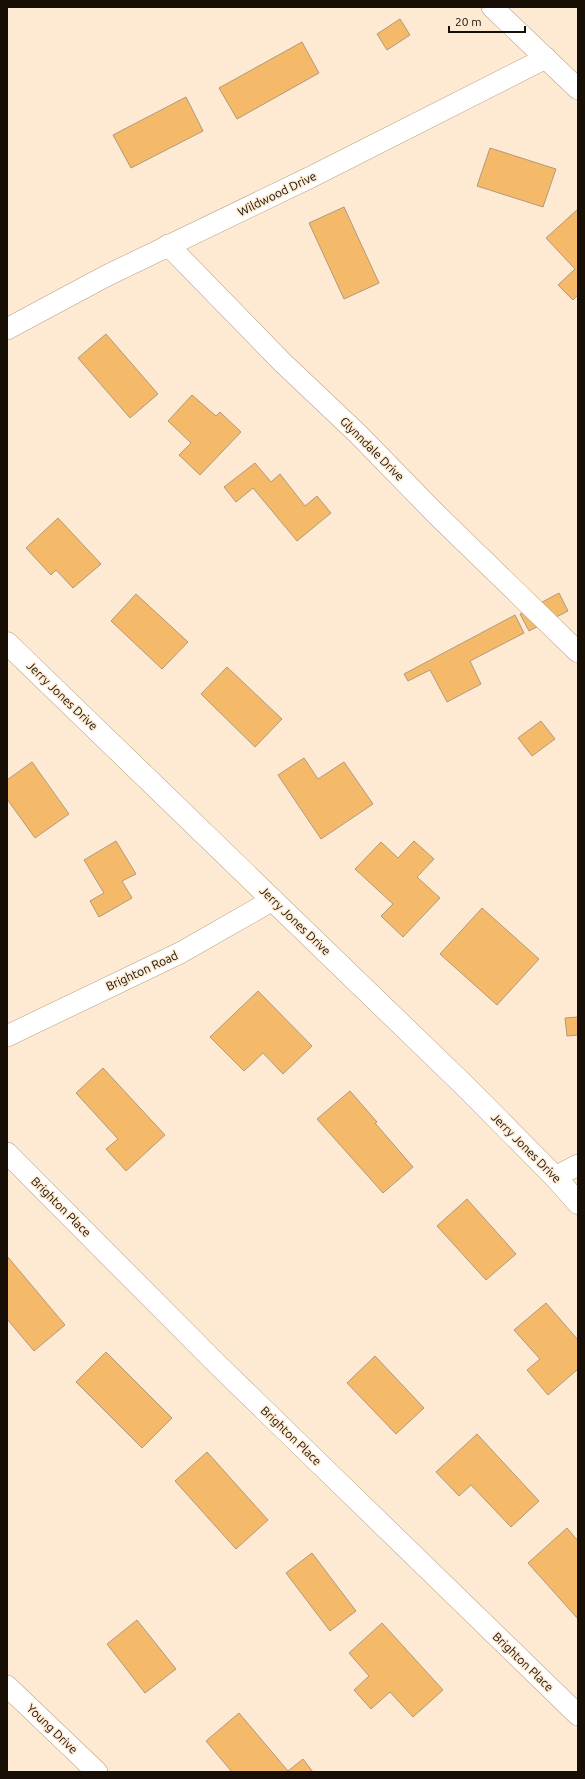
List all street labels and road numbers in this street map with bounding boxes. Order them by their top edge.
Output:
street label: Wildwood Drive [235,169,318,218]
street label: Glynndale Drive [338,414,407,483]
street label: Jerry Jones Drive [24,659,100,733]
street label: Jerry Jones Drive [257,884,333,958]
street label: Brighton Road [104,948,180,993]
street label: Jerry Jones Drive [489,1110,564,1185]
street label: Brighton Place [29,1174,94,1239]
street label: Brighton Place [258,1404,324,1468]
street label: Brighton Place [490,1630,556,1694]
street label: Young Drive [24,1701,80,1756]

